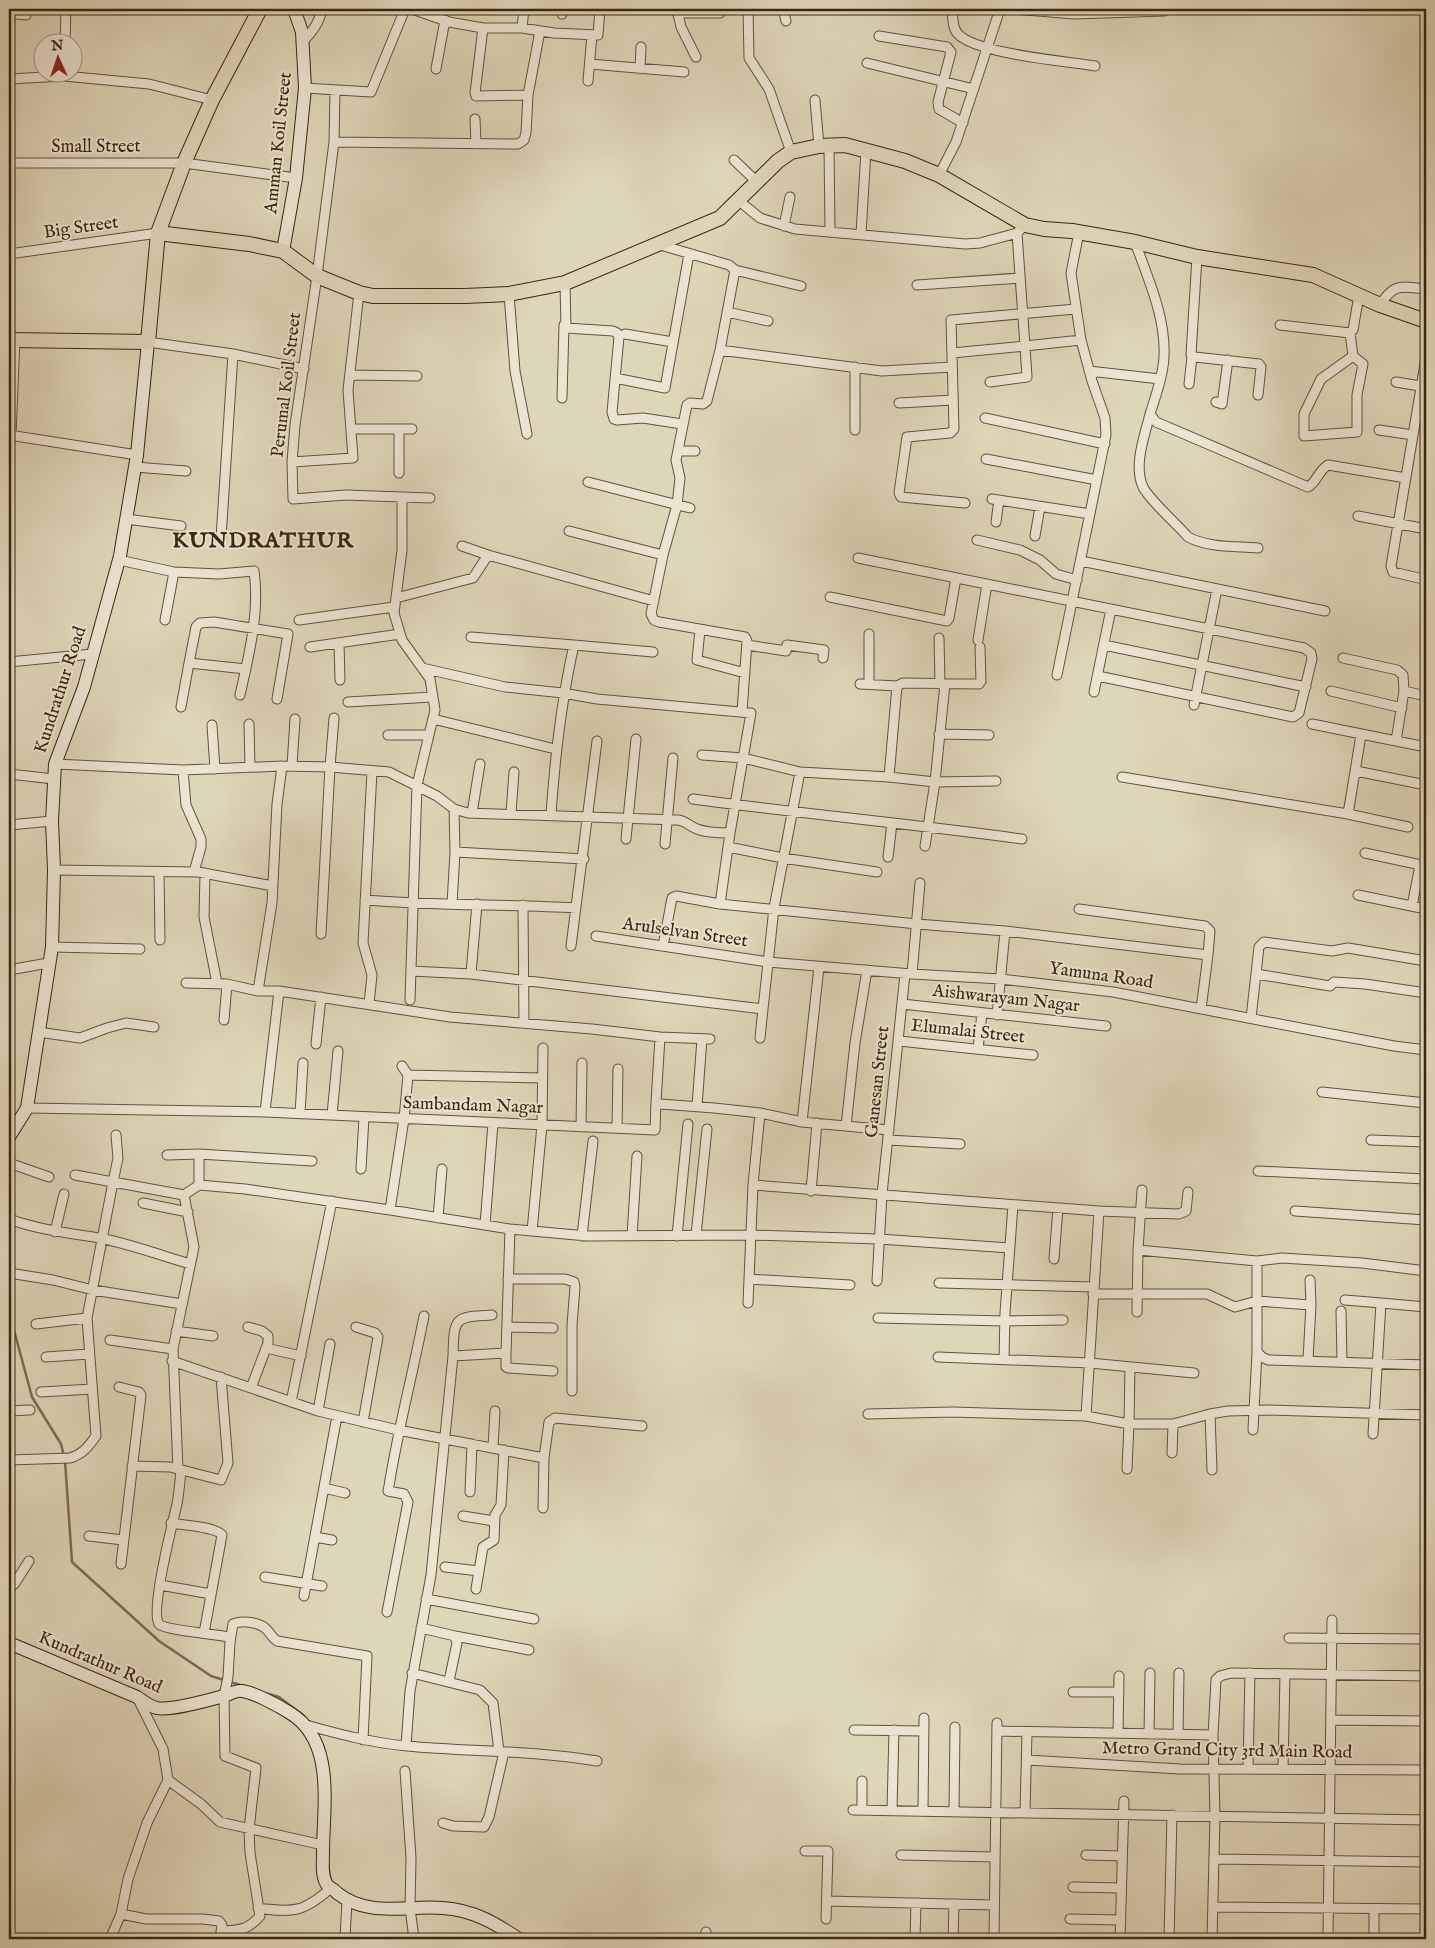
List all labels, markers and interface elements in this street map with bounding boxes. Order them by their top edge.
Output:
north arrow [32,32,82,82]
text: N [50,37,64,55]
street label: Amman Koil Street [260,71,298,216]
street label: Small Street [51,136,141,159]
street label: Big Street [42,211,120,245]
street label: Perumal Koil Street [267,311,307,459]
district label: KUNDRATHUR [172,527,354,555]
street label: Kundrathur Road [30,623,92,756]
street label: Arulselvan Street [620,913,749,953]
street label: Yamuna Road [1048,957,1155,995]
street label: Aishwarayam Nagar [930,980,1081,1018]
street label: Elumalai Street [910,1015,1026,1049]
street label: Ganesan Street [861,1025,895,1139]
street label: Sambandam Nagar [403,1092,544,1120]
street label: Kundrathur Road [35,1627,166,1700]
street label: Metro Grand City 3rd Main Road [1102,1737,1353,1765]

